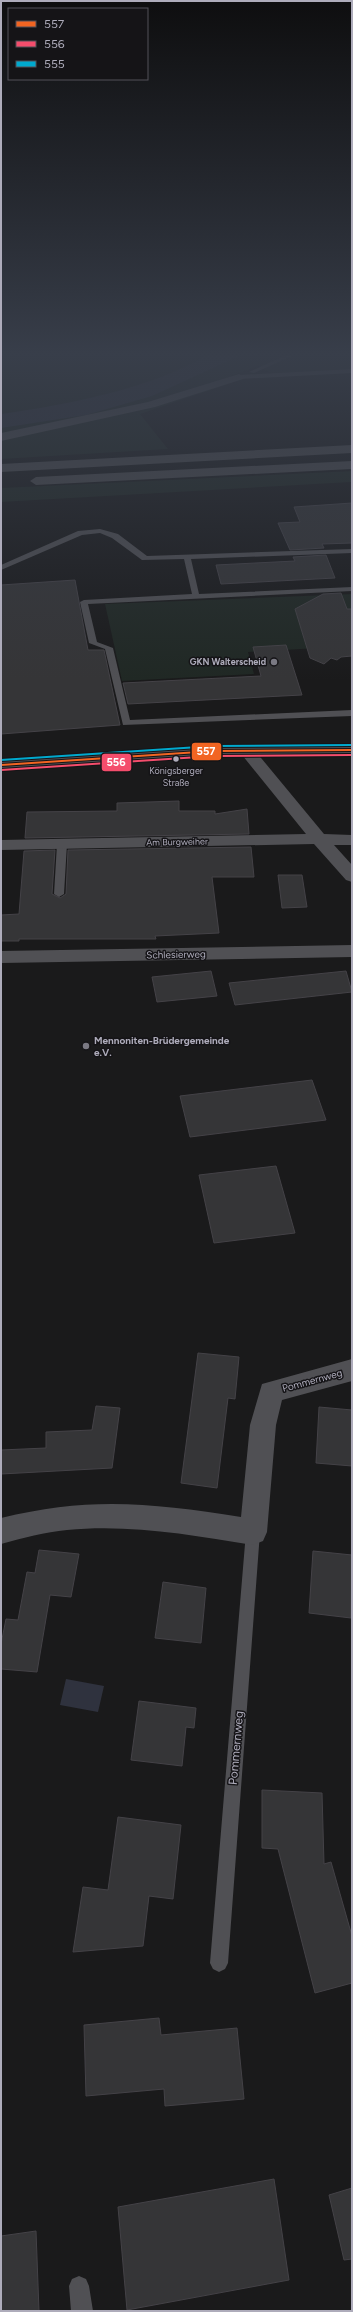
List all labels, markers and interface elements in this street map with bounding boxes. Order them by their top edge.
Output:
legend [8,8,148,80]
text: 557 [44,17,65,31]
text: 556 [44,37,65,51]
text: 555 [44,57,65,71]
place label: GKN Walterscheid [190,656,266,667]
marker: GKN Walterscheid [269,657,279,667]
line badge: 557 [191,742,222,761]
text: 557 [197,745,215,758]
line badge: 556 [101,753,132,772]
marker: Königsberger Straße [171,754,181,764]
text: 556 [106,756,126,769]
place label: Königsberger Straße [149,765,203,788]
street label: Am Burgweiher [146,835,208,848]
street label: Schlesierweg [146,947,206,962]
place label: Mennoniten-Brüdergemeinde e.V. [94,1034,230,1059]
marker: Mennoniten-Brüdergemeinde e.V. [81,1041,91,1051]
street label: Pommernweg [281,1366,344,1395]
street label: Pommernweg [226,1710,246,1786]

